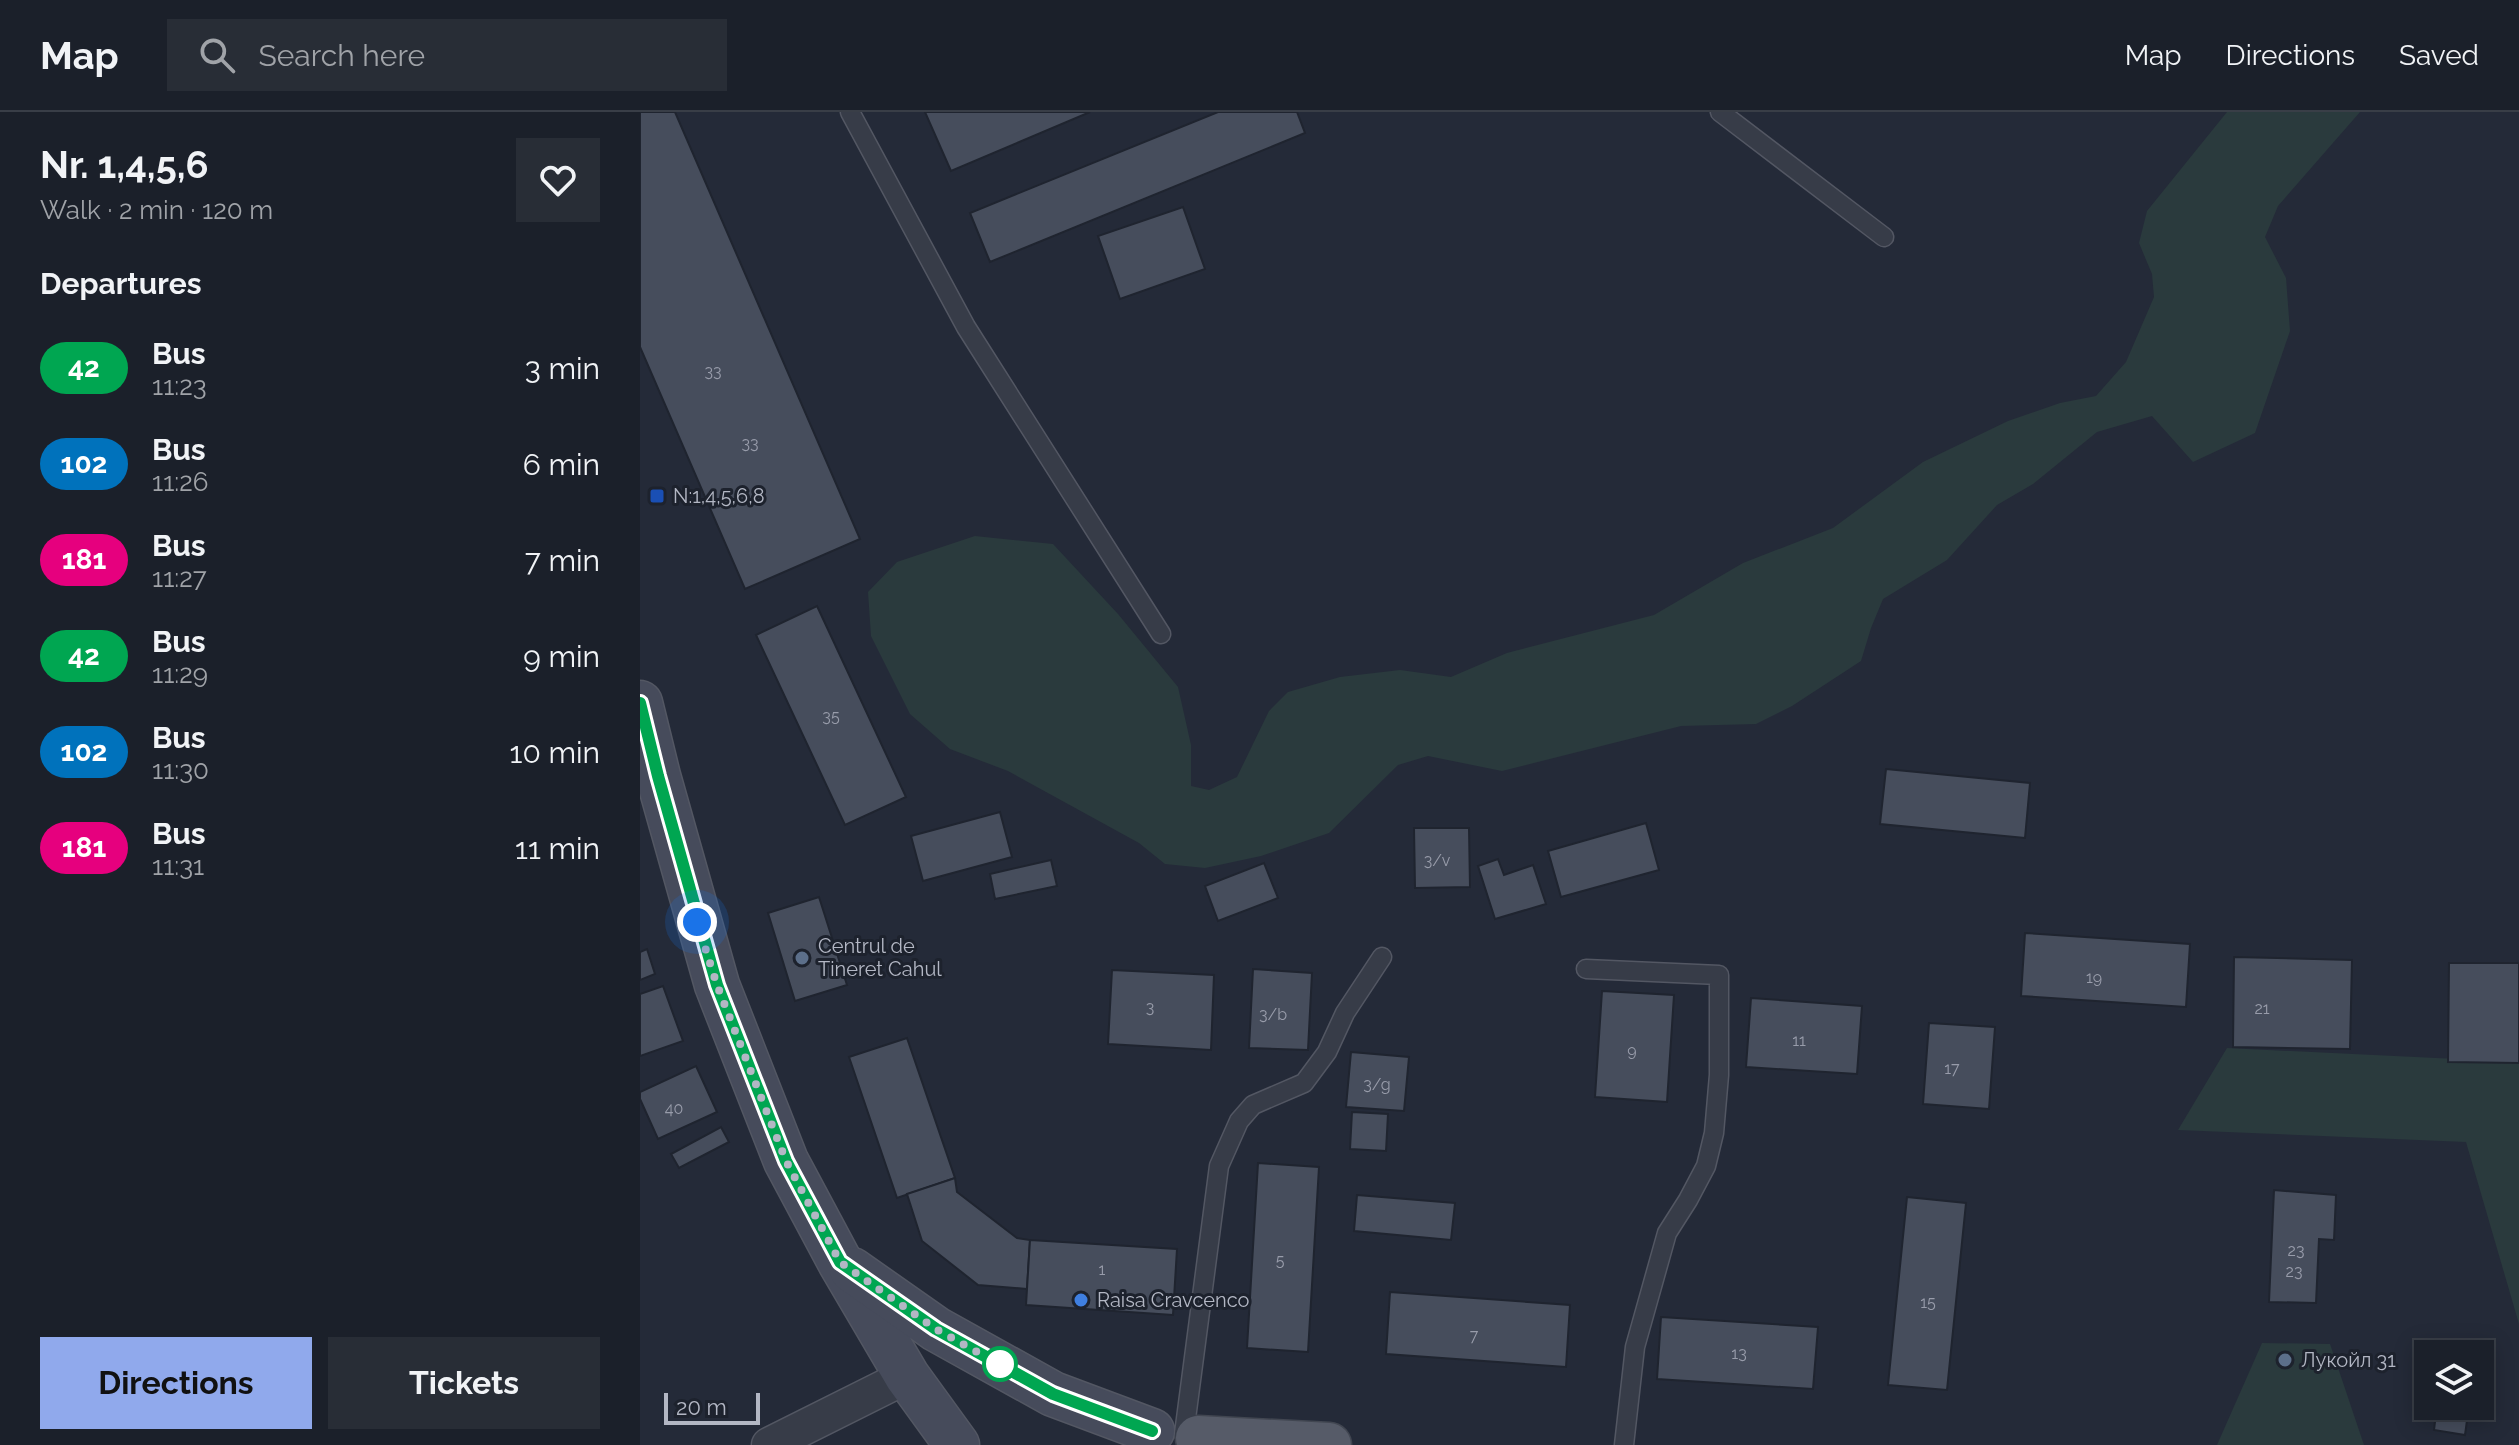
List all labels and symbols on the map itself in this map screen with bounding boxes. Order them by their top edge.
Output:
house number: 33 [704,362,722,381]
house number: 33 [741,434,759,453]
place label: N:1,4,5,6,8 [673,484,765,508]
marker: N:1,4,5,6,8 [648,487,666,505]
house number: 35 [822,707,840,726]
house number: 3/v [1424,851,1451,870]
your location [677,902,717,942]
place label: Centrul de Tineret Cahul [818,934,942,981]
marker: Centrul de Tineret Cahul [793,949,811,967]
house number: 19 [2086,968,2102,987]
house number: 3 [1146,998,1154,1017]
house number: 21 [2254,999,2270,1018]
house number: 3/b [1259,1005,1287,1024]
house number: 11 [1792,1031,1806,1050]
house number: 9 [1627,1041,1637,1060]
house number: 17 [1944,1059,1960,1078]
house number: 3/g [1363,1075,1391,1094]
house number: 40 [665,1099,683,1118]
house number: 23 [2288,1241,2304,1260]
house number: 5 [1276,1251,1285,1270]
house number: 1 [1099,1260,1106,1279]
house number: 23 [2286,1262,2302,1281]
place label: Raisa Cravcenco [1097,1288,1250,1312]
marker: Raisa Cravcenco [1072,1291,1090,1309]
house number: 15 [1920,1293,1936,1312]
house number: 7 [1470,1326,1479,1345]
house number: 13 [1731,1344,1747,1363]
unlabelled marker [983,1347,1017,1381]
place label: Лукойл 31 [2301,1348,2396,1372]
marker: Лукойл 31 [2276,1351,2294,1369]
scale bar [664,1389,760,1425]

